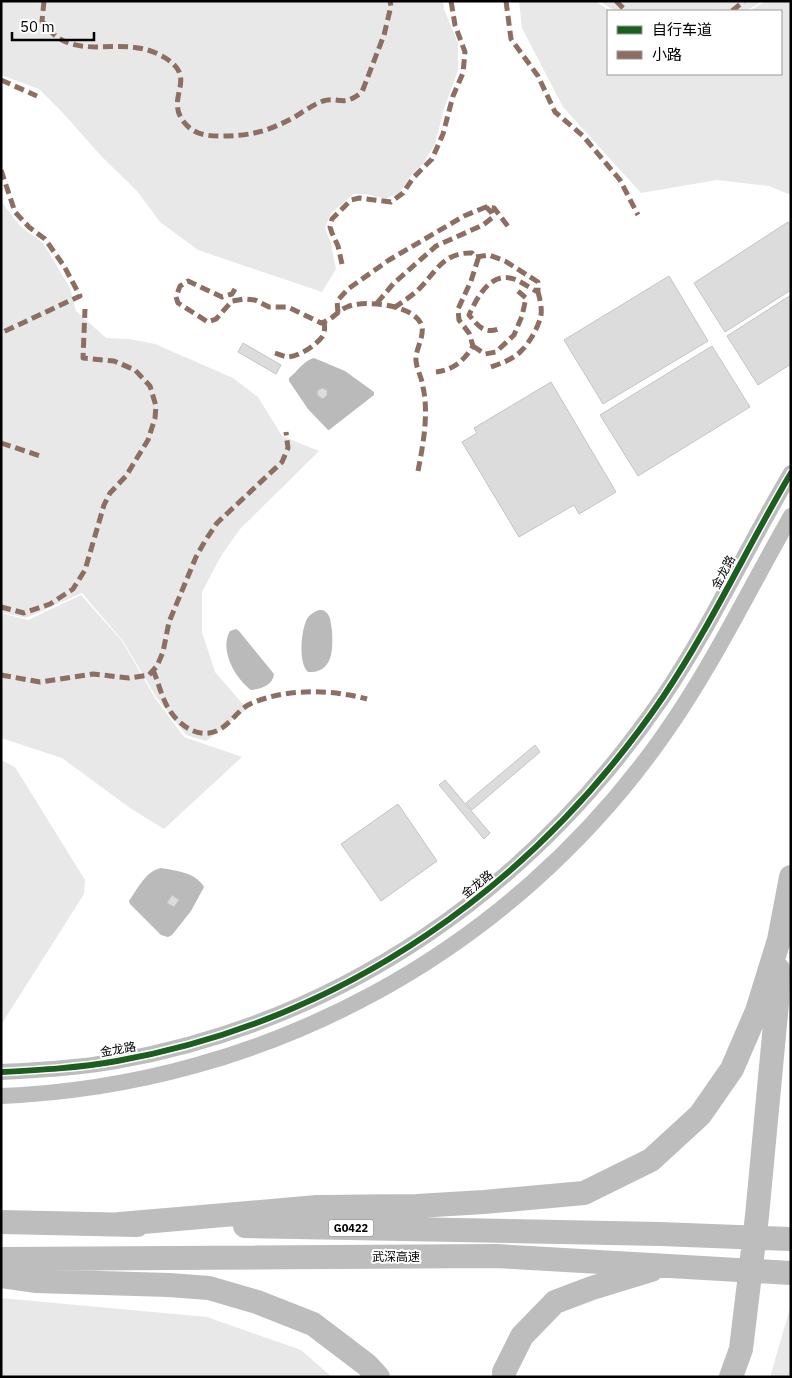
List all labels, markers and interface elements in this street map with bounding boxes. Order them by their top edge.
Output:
scale bar [12,10,95,42]
legend [607,10,782,75]
text: 50 m [20,17,55,36]
text: 自行车道 [652,20,712,39]
text: 小路 [652,45,682,64]
street label: 金龙路 [708,553,738,591]
street label: 金龙路 [458,867,496,901]
street label: 金龙路 [99,1038,137,1060]
road number: G0422 [328,1220,374,1236]
street label: 武深高速 [372,1249,420,1264]

